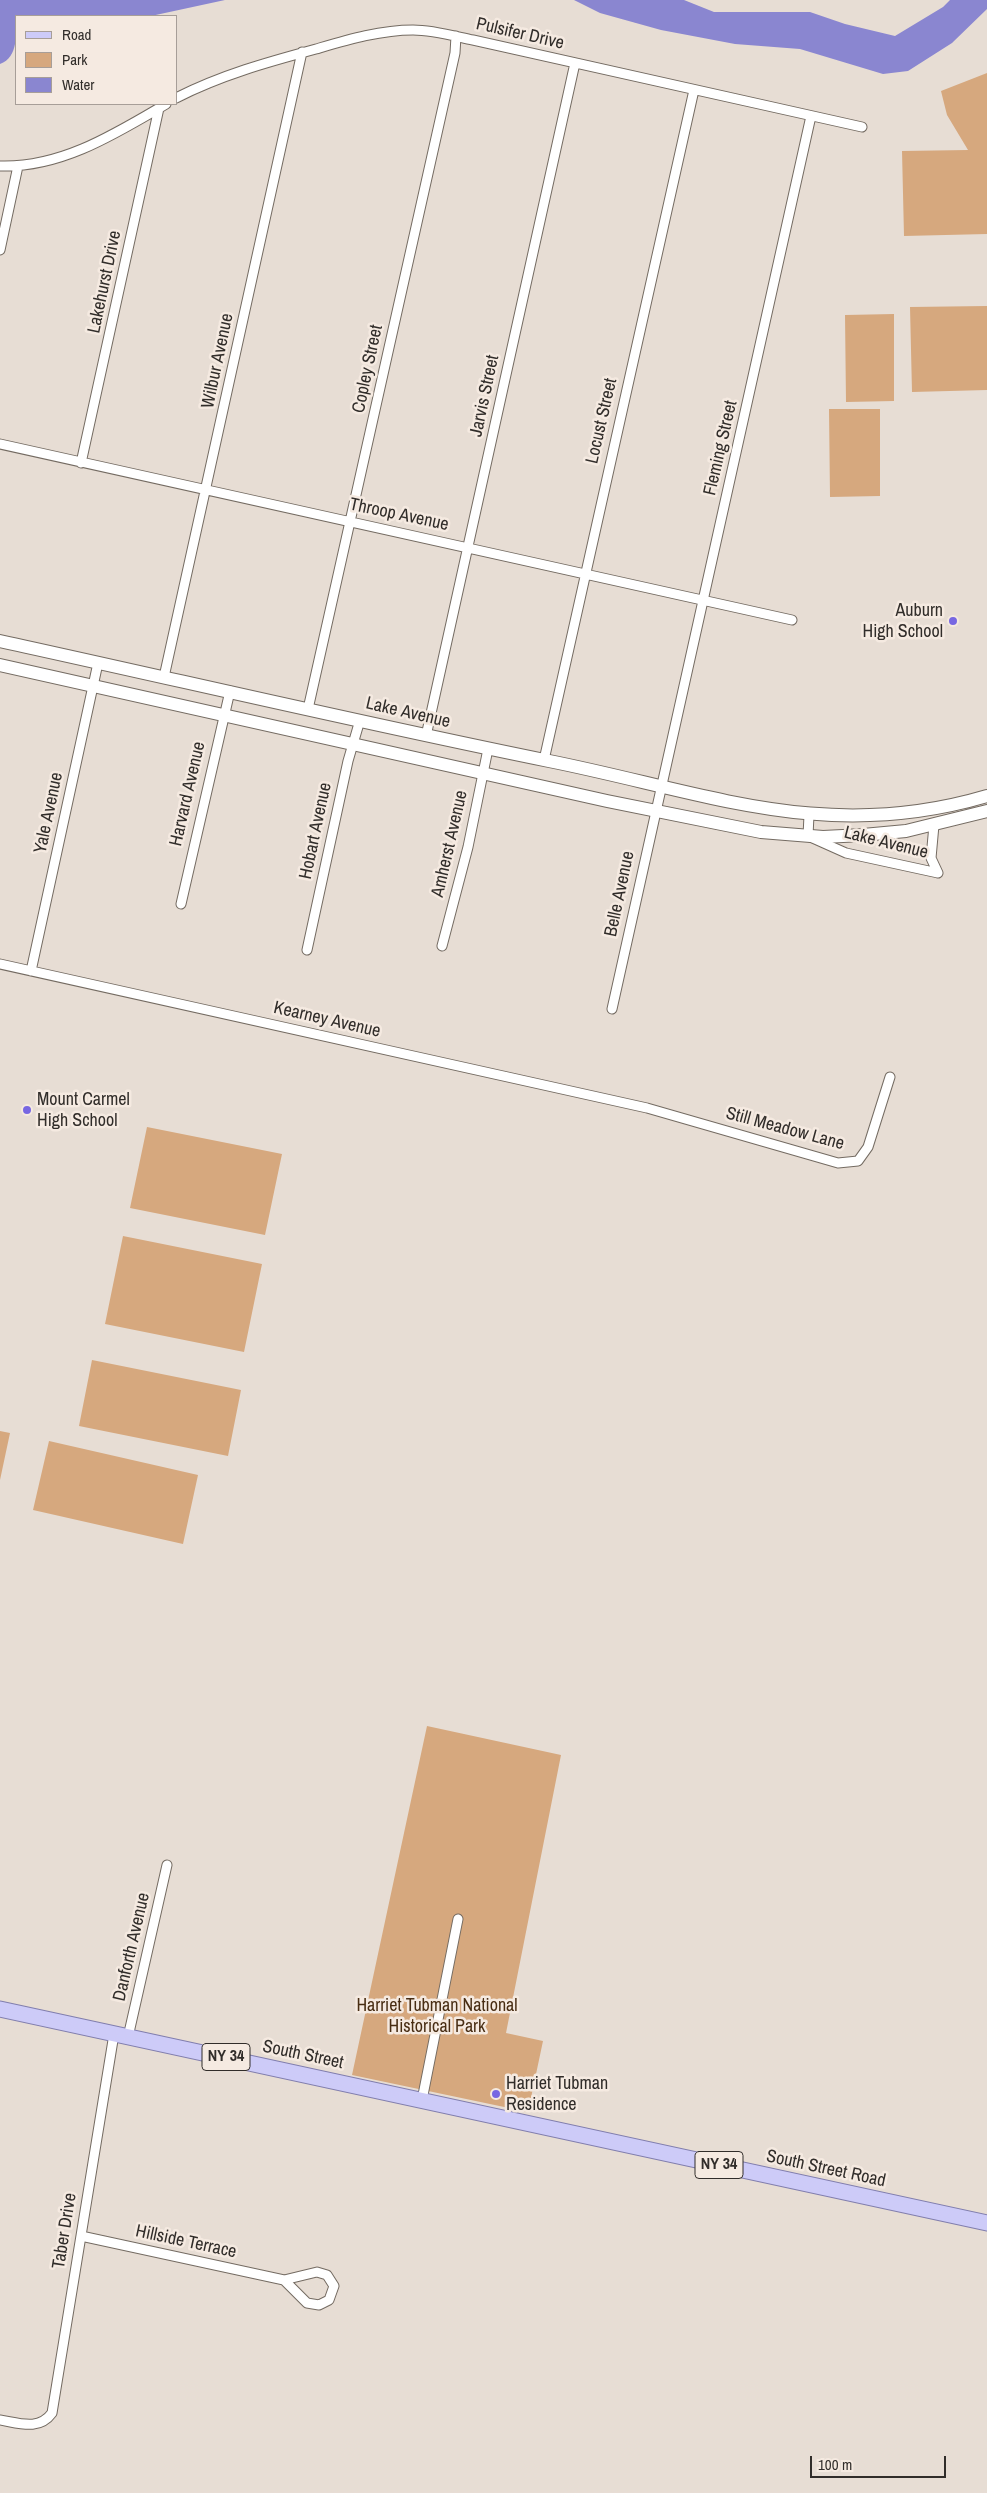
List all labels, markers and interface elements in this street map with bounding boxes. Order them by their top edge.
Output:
street label: Pulsifer Drive [474,13,566,55]
legend [15,15,178,105]
text: Road [62,24,91,45]
text: Park [62,49,87,70]
text: Water [62,74,94,95]
street label: Lakehurst Drive [84,229,126,335]
street label: Wilbur Avenue [197,312,239,410]
street label: Copley Street [348,323,388,415]
street label: Jarvis Street [466,353,504,439]
street label: Locust Street [582,376,622,466]
street label: Fleming Street [700,398,742,498]
street label: Throop Avenue [348,494,450,536]
place label: Auburn High School [863,600,943,642]
marker: Auburn High School [947,615,959,627]
street label: Lake Avenue [364,693,452,733]
street label: Harvard Avenue [166,740,210,848]
street label: Yale Avenue [30,770,68,856]
street label: Hobart Avenue [295,781,337,881]
street label: Amherst Avenue [427,789,473,899]
street label: Lake Avenue [842,822,930,864]
street label: Belle Avenue [600,849,640,939]
street label: Kearney Avenue [272,997,382,1043]
place label: Mount Carmel High School [37,1089,130,1132]
street label: Still Meadow Lane [724,1103,846,1155]
marker: Mount Carmel High School [21,1104,33,1116]
street label: Danforth Avenue [109,1891,155,2003]
park label: Harriet Tubman National Historical Park [356,1995,518,2038]
street label: South Street [261,2036,345,2074]
road number: NY 34 [202,2044,250,2070]
place label: Harriet Tubman Residence [506,2073,608,2116]
marker: Harriet Tubman Residence [490,2088,502,2100]
street label: South Street Road [764,2146,888,2192]
road number: NY 34 [695,2152,743,2178]
street label: Taber Drive [48,2191,82,2271]
street label: Hillside Terrace [134,2221,238,2263]
scale bar [812,2446,948,2478]
text: 100 m [818,2454,852,2475]

